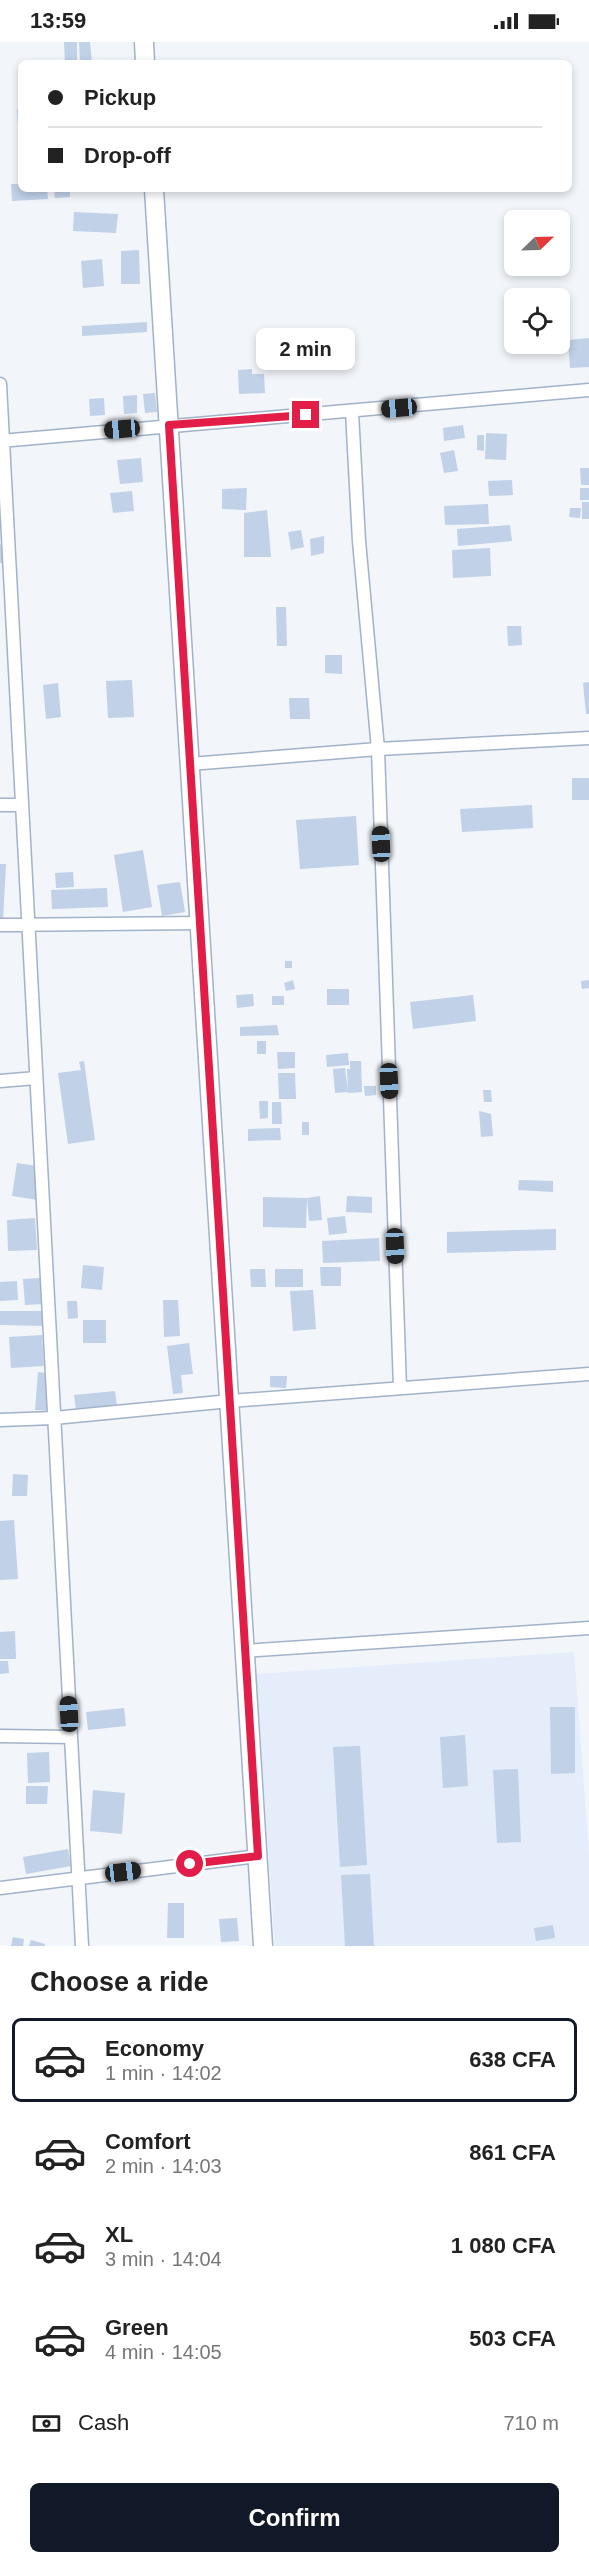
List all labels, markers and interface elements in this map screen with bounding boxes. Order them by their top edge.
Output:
text: 13:59 [30,8,86,33]
text: Pickup [84,85,156,110]
text: Drop-off [84,143,171,168]
north arrow [504,210,570,276]
map controls [504,210,570,354]
button: locate [504,288,570,354]
callout: 2 min [256,328,356,370]
text: 2 min [279,338,332,360]
car [380,397,418,419]
route end [292,401,319,428]
car [103,418,141,440]
car [371,826,391,862]
car [379,1063,399,1099]
car [385,1228,405,1264]
car [59,1696,79,1732]
route start [176,1850,203,1877]
car [104,1861,142,1883]
text: Choose a ride [30,1967,209,1997]
icon: car [33,2033,87,2087]
text: Economy [105,2036,204,2061]
text: 638 CFA [469,2047,556,2072]
text: 1 min · 14:02 [105,2062,222,2084]
icon: car [33,2126,87,2180]
text: Comfort [105,2129,191,2154]
text: 861 CFA [469,2140,556,2165]
text: 2 min · 14:03 [105,2155,222,2177]
icon: car [33,2219,87,2273]
text: XL [105,2222,133,2247]
text: 1 080 CFA [451,2233,556,2258]
text: 3 min · 14:04 [105,2248,222,2270]
icon: car [33,2312,87,2366]
text: Green [105,2315,169,2340]
text: 503 CFA [469,2326,556,2351]
text: 4 min · 14:05 [105,2341,222,2363]
icon: cash [30,2407,63,2440]
text: Cash [78,2410,129,2435]
text: 710 m [503,2412,559,2434]
button: Confirm [30,2483,559,2552]

